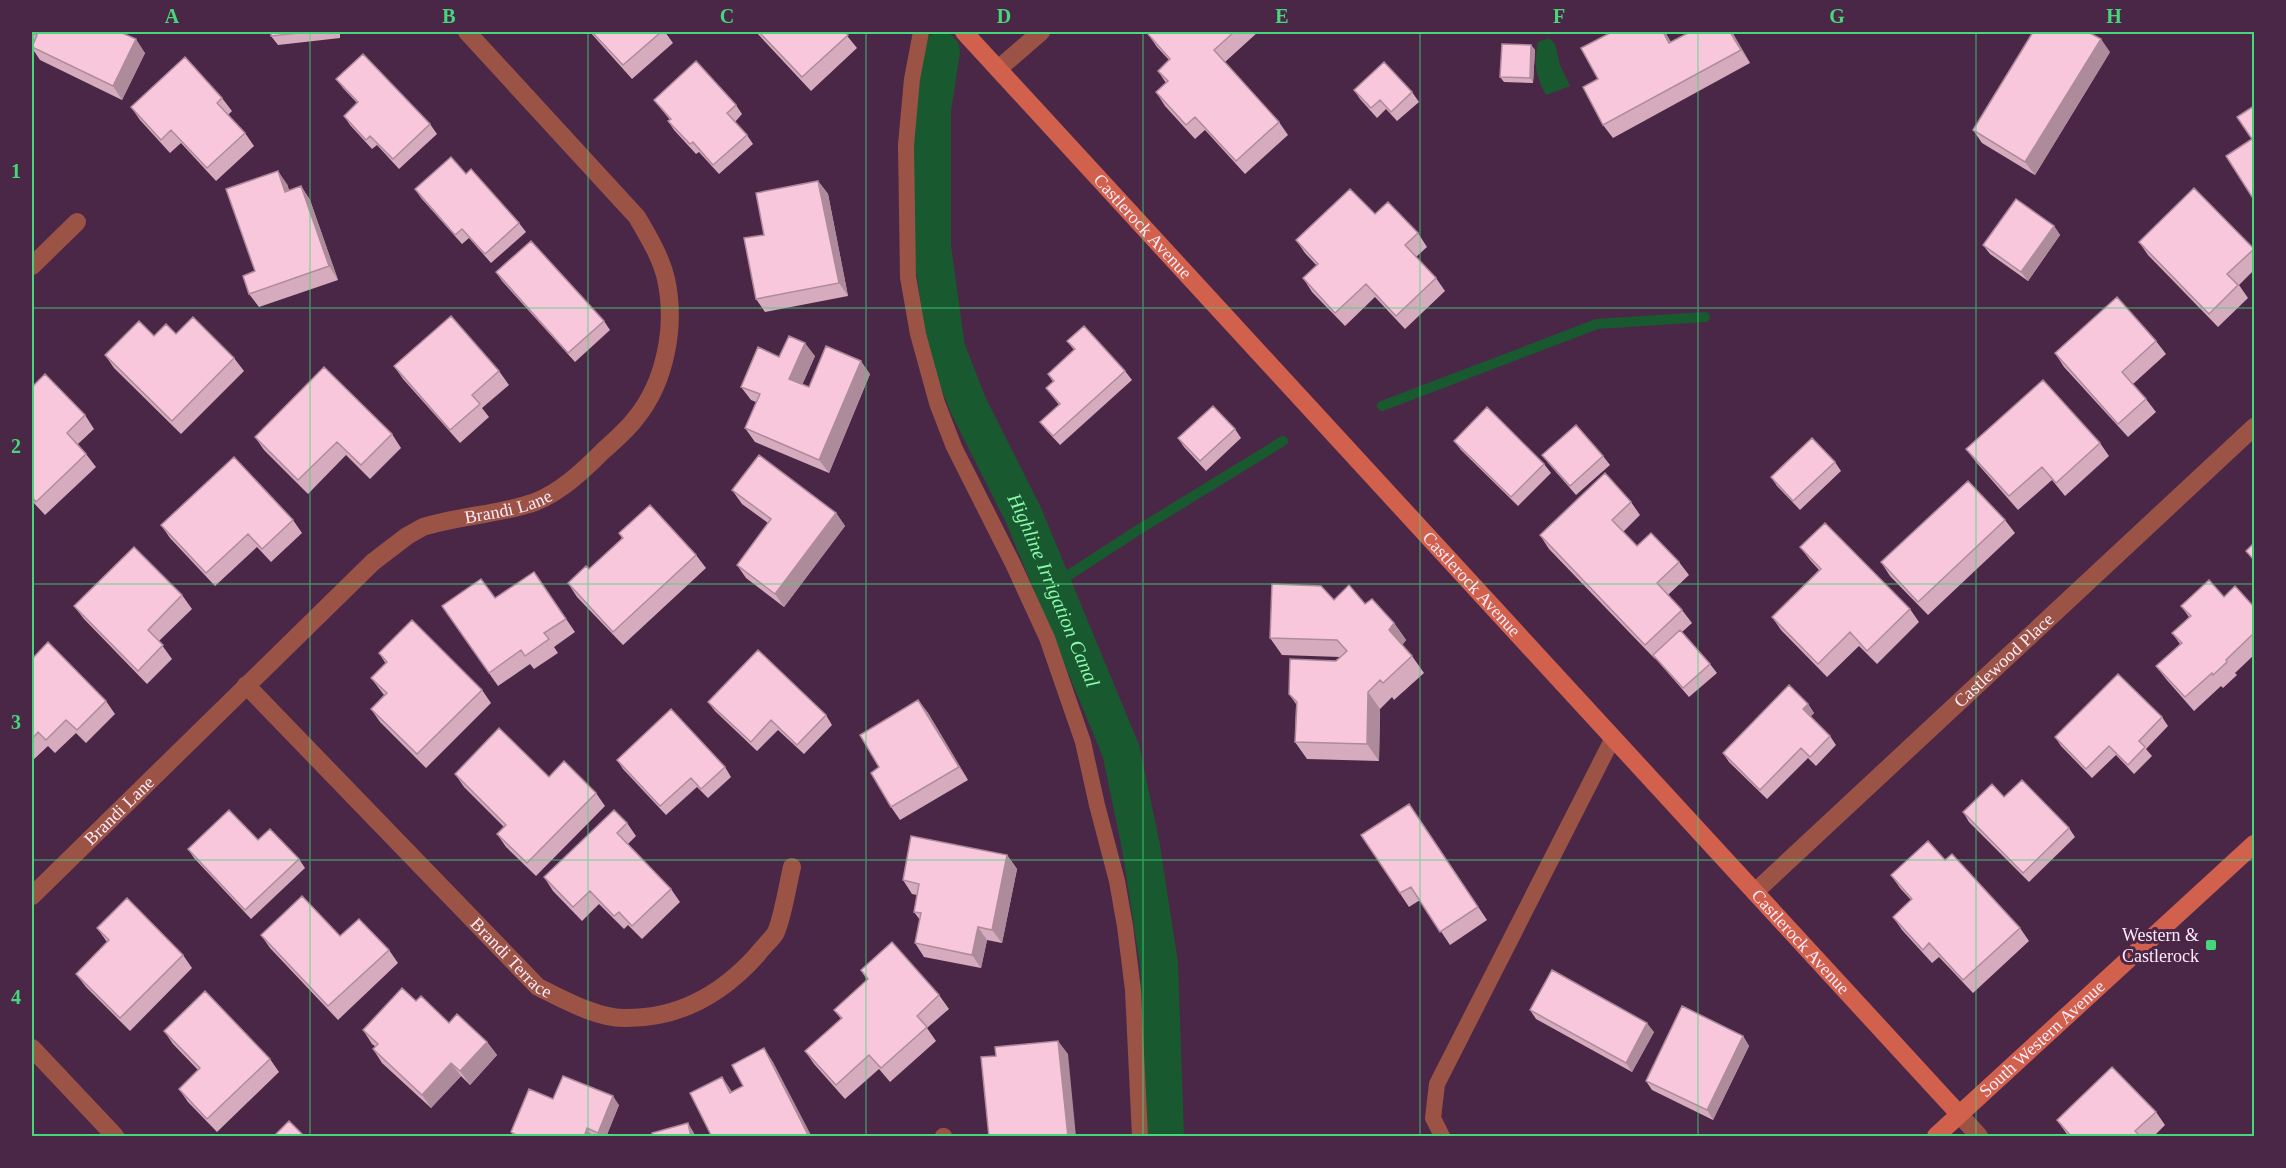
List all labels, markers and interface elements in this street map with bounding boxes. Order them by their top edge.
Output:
text: A [165,5,180,27]
text: B [442,5,456,27]
text: C [720,5,734,27]
text: D [997,5,1011,27]
text: E [1275,5,1289,27]
text: F [1553,5,1565,27]
text: G [1829,5,1845,27]
text: H [2106,5,2122,27]
text: 1 [11,160,21,182]
street label: Castlerock Avenue [1090,170,1196,283]
text: 2 [11,435,21,457]
street label: Brandi Lane [463,486,555,527]
water label: Highline Irrigation Canal [1003,489,1104,691]
street label: Castlerock Avenue [1419,528,1525,641]
street label: Castlewood Place [1950,609,2058,711]
text: 3 [11,711,21,733]
street label: Brandi Lane [80,772,158,849]
street label: Castlerock Avenue [1748,885,1854,998]
street label: Brandi Terrace [466,914,555,1002]
place label: Western & Castlerock [2122,925,2199,966]
marker: Western & Castlerock [2204,938,2218,952]
street label: South Western Avenue [1975,976,2109,1101]
text: 4 [11,986,21,1008]

